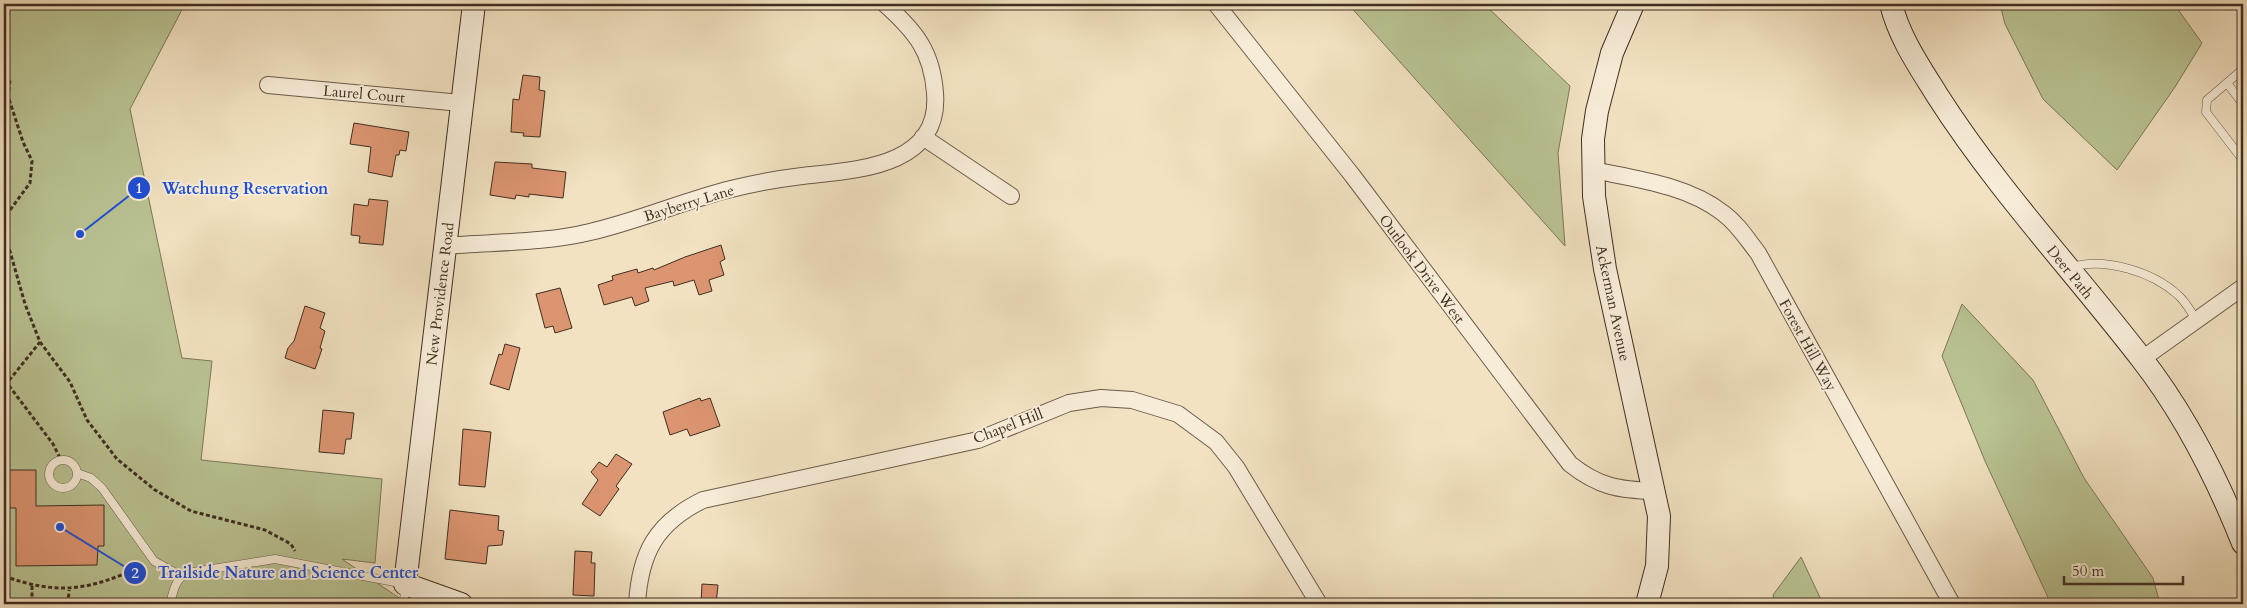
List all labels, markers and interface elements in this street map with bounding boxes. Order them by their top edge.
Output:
street label: Laurel Court [322,80,406,108]
callout: Watchung Reservation [127,173,338,204]
text: 1 [135,178,143,198]
text: Watchung Reservation [161,178,329,200]
street label: Bayberry Lane [641,180,737,226]
street label: Outlook Drive West [1374,210,1470,328]
street label: New Providence Road [421,221,459,367]
street label: Deer Path [2042,241,2098,304]
street label: Ackerman Avenue [1591,243,1635,363]
street label: Forest Hill Way [1774,295,1842,395]
street label: Chapel Hill [970,403,1046,448]
scale bar [2064,553,2183,585]
callout: Trailside Nature and Science Center [122,557,428,588]
text: 50 m [2072,561,2104,581]
text: Trailside Nature and Science Center [158,562,419,584]
text: 2 [131,563,139,583]

